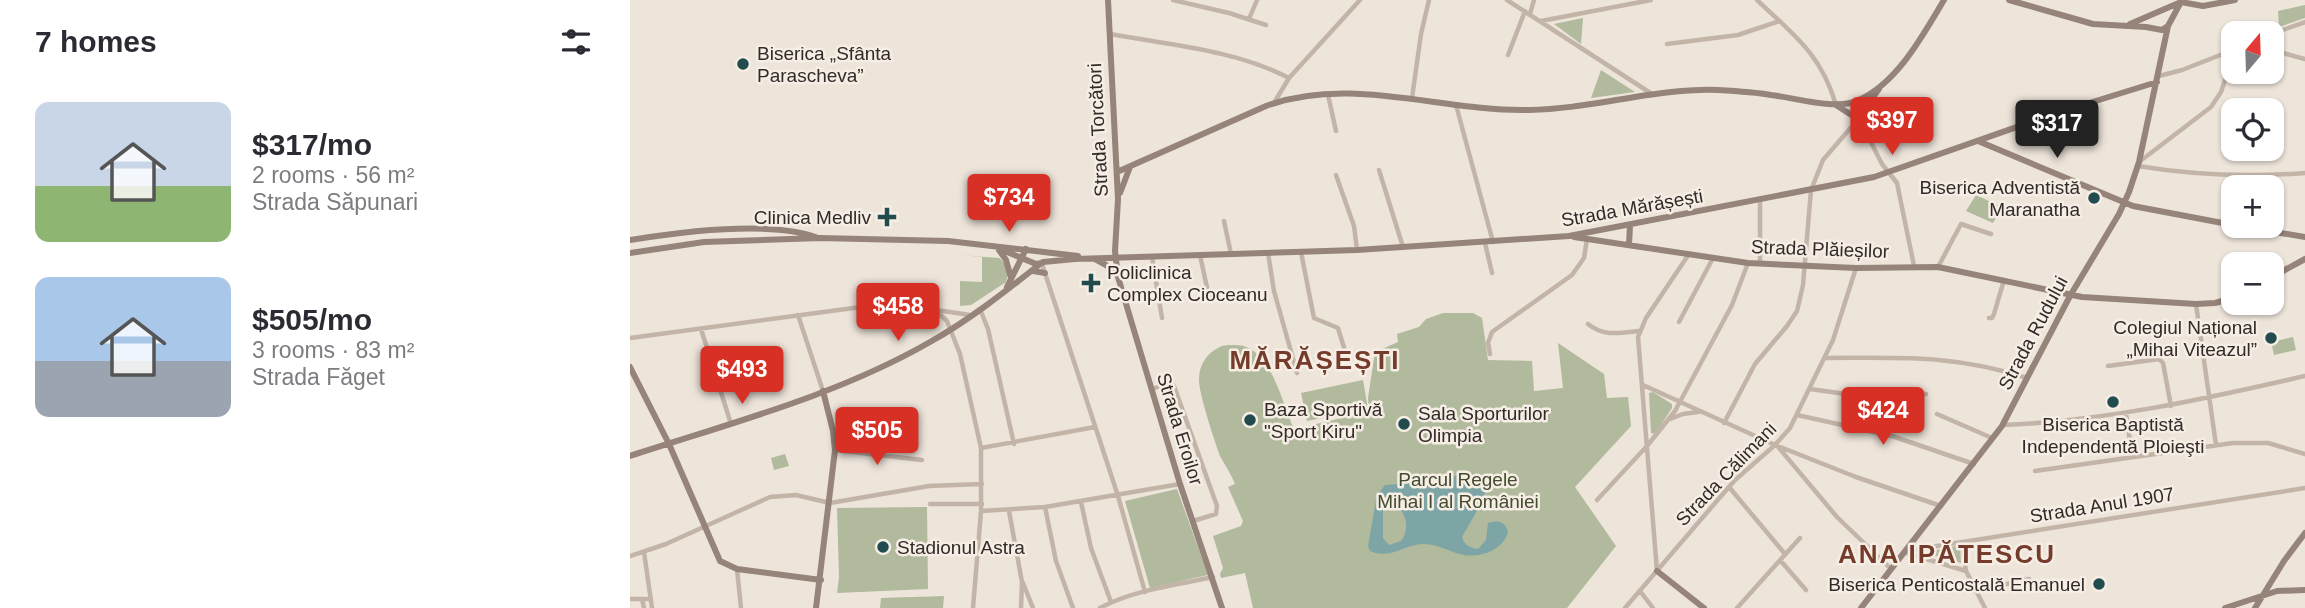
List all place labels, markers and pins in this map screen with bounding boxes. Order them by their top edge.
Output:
place label: Biserica „Sfânta Parascheva” [757,43,892,86]
marker: Biserica „Sfânta Parascheva” [735,56,751,72]
pin: $397 [1851,97,1933,157]
pin: $317 [2016,100,2098,160]
pin: $734 [968,174,1050,234]
place label: Biserica Adventistă Maranatha [1919,177,2080,220]
marker: Biserica Adventistă Maranatha [2086,190,2102,206]
place label: Clinica Medliv [754,207,871,228]
marker: Clinica Medliv [877,207,897,227]
place label: Policlinica Complex Cioceanu [1107,262,1268,305]
marker: Policlinica Complex Cioceanu [1081,273,1101,293]
pin: $458 [857,284,939,343]
place label: Colegiul Național „Mihai Viteazul” [2113,317,2257,360]
marker: Colegiul Național „Mihai Viteazul” [2263,330,2279,346]
pin: $493 [701,346,783,406]
pin: $424 [1842,388,1924,447]
marker: Biserica Baptistă Independentă Ploieşti [2105,394,2121,410]
place label: Baza Sportivă "Sport Kiru" [1264,399,1383,442]
place label: Sala Sporturilor Olimpia [1418,403,1550,446]
pin: $505 [836,407,918,467]
marker: Baza Sportivă "Sport Kiru" [1242,412,1258,428]
place label: Biserica Baptistă Independentă Ploieşti [2022,414,2204,457]
marker: Sala Sporturilor Olimpia [1396,416,1412,432]
place label: Stadionul Astra [897,537,1025,558]
marker: Stadionul Astra [875,539,891,555]
place label: Biserica Penticostală Emanuel [1828,574,2085,595]
marker: Biserica Penticostală Emanuel [2091,576,2107,592]

